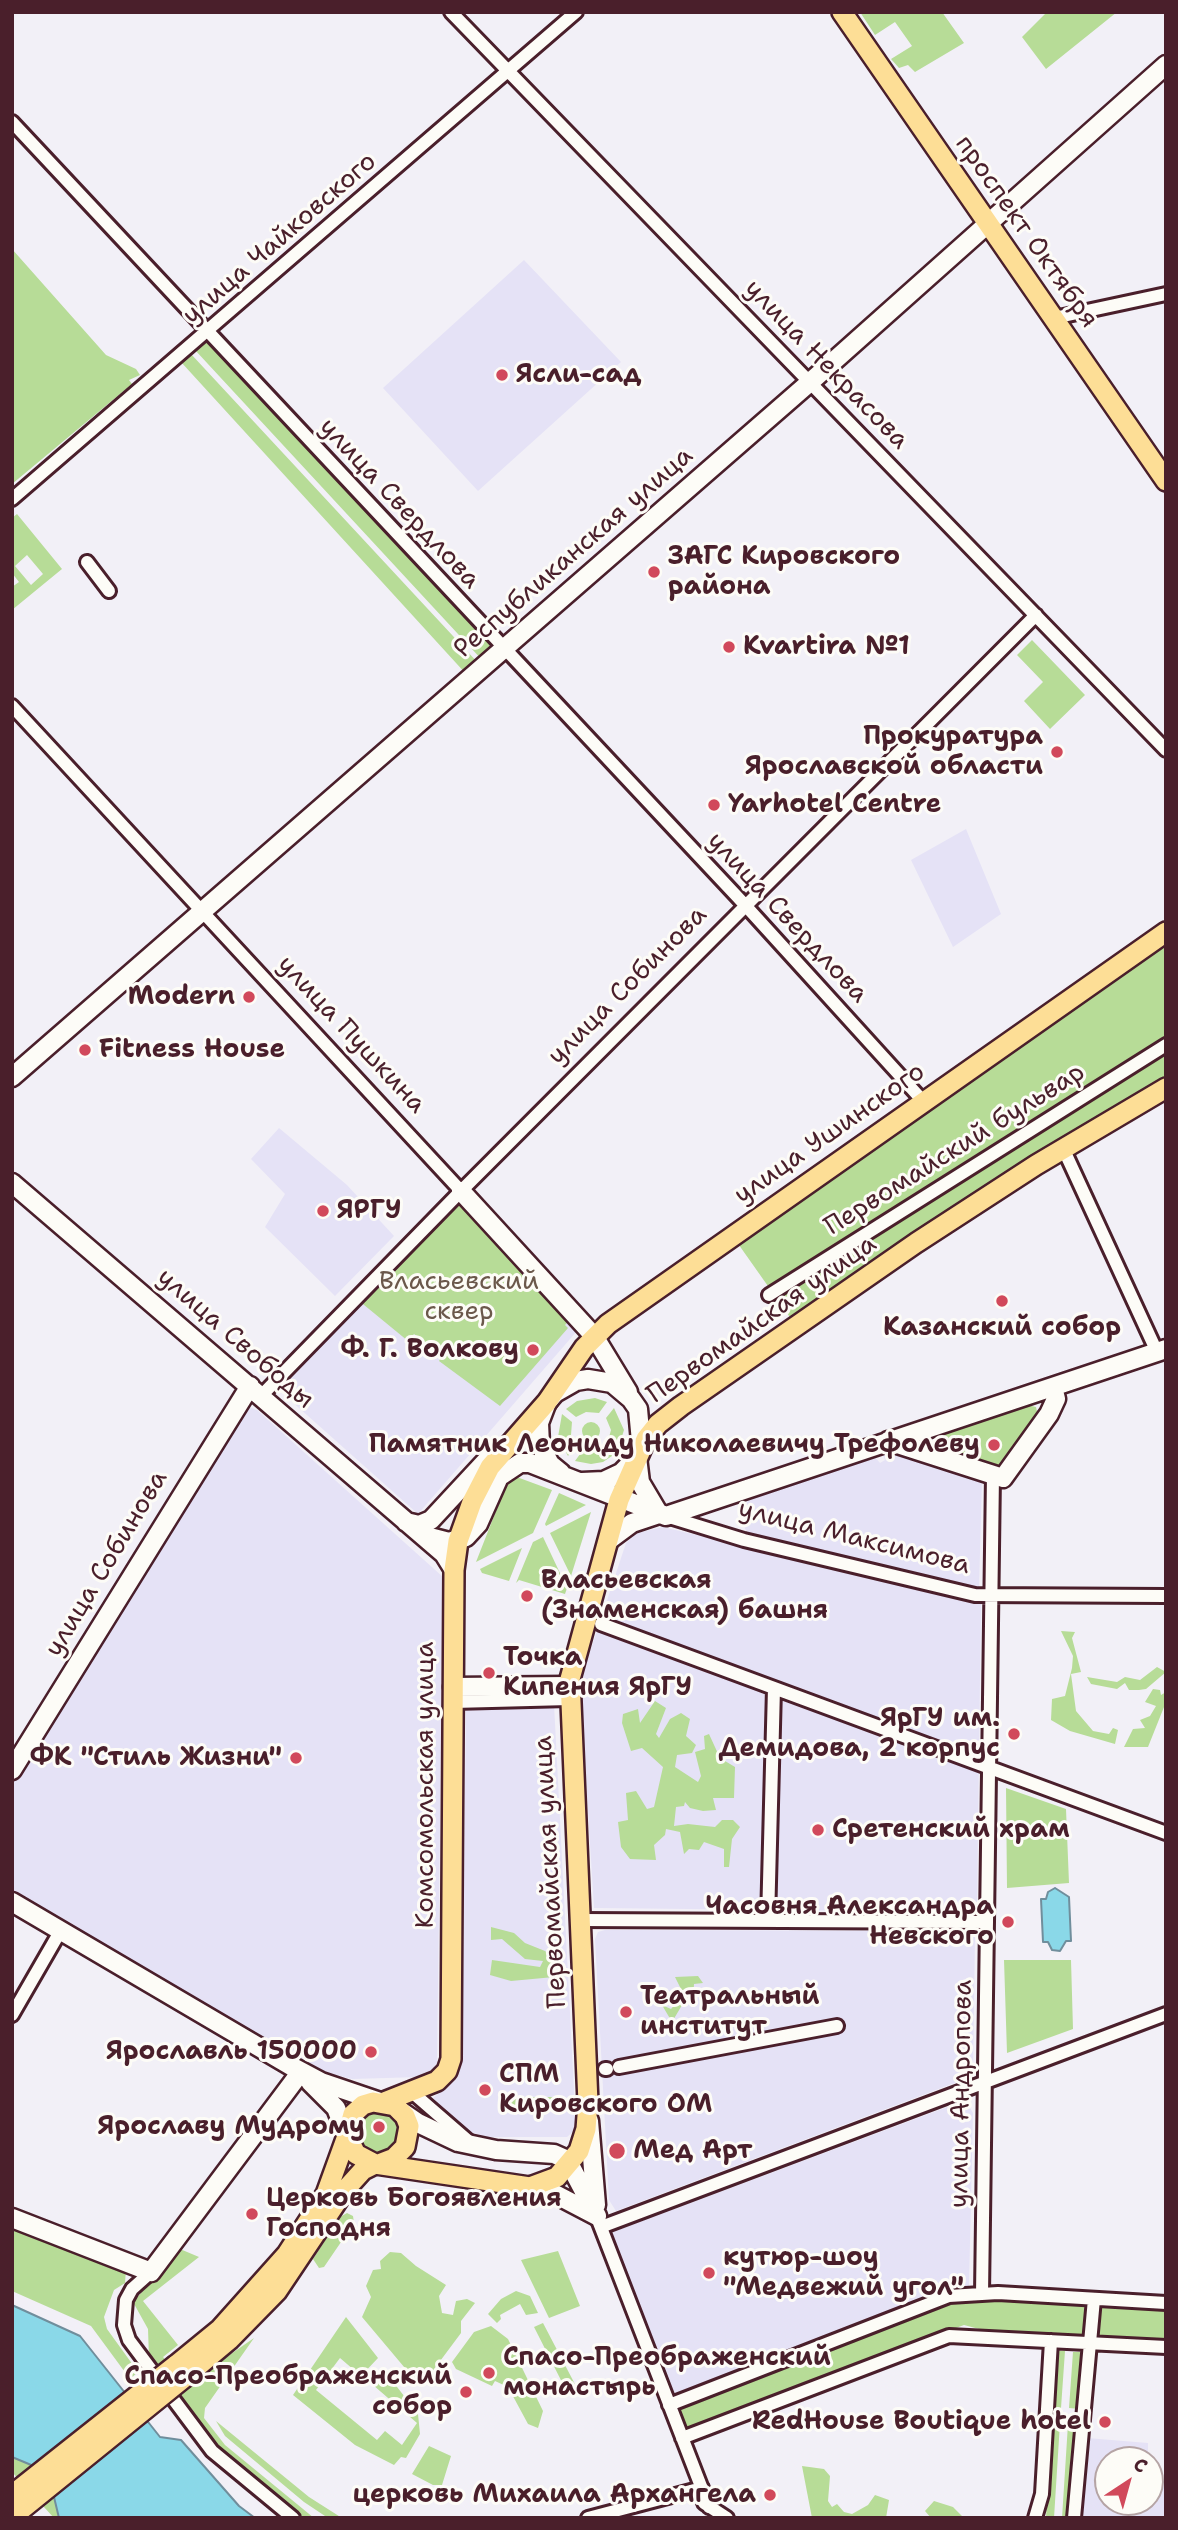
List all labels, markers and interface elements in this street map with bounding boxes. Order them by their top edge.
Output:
street label: проспект Октября [948,130,1104,334]
street label: улица Чайковского [177,146,383,332]
street label: улица Некрасова [737,274,915,456]
place label: Ясли-сад [516,359,641,391]
marker: Ясли-сад [494,367,510,383]
street label: улица Свердлова [312,412,486,596]
street label: Республиканская улица [448,441,700,665]
place label: ЗАГС Кировского района [668,541,900,602]
marker: ЗАГС Кировского района [646,564,662,580]
place label: Kvartira №1 [743,631,910,663]
marker: Kvartira №1 [721,639,737,655]
place label: Прокуратура Ярославской области [745,721,1043,782]
marker: Прокуратура Ярославской области [1049,744,1065,760]
place label: Yarhotel Centre [728,789,941,821]
marker: Yarhotel Centre [706,797,722,813]
street label: улица Свердлова [700,826,874,1010]
street label: улица Собинова [542,900,714,1072]
street label: улица Пушкина [270,950,432,1120]
place label: Modern [128,981,235,1013]
marker: Modern [241,989,257,1005]
place label: Fitness House [99,1034,285,1066]
marker: Fitness House [77,1042,93,1058]
street label: улица Ушинского [729,1057,931,1211]
street label: Первомайский бульвар [819,1057,1091,1243]
place label: ЯРГУ [337,1195,401,1227]
marker: ЯРГУ [315,1203,331,1219]
street label: Первомайская улица [641,1229,883,1411]
street label: улица Свободы [150,1262,320,1416]
park label: Власьевский сквер [379,1266,539,1328]
marker: Казанский собор [994,1293,1010,1309]
place label: Казанский собор [883,1312,1121,1344]
place label: Ф. Г. Волкову [340,1334,519,1366]
marker: Ф. Г. Волкову [525,1342,541,1358]
place label: Памятник Леониду Николаевичу Трефолеву [369,1429,980,1461]
marker: Памятник Леониду Николаевичу Трефолеву [986,1437,1002,1453]
street label: улица Собинова [39,1465,175,1663]
street label: улица Максимова [735,1494,973,1582]
place label: Власьевская (Знаменская) башня [541,1565,828,1626]
marker: Власьевская (Знаменская) башня [519,1588,535,1604]
street label: Комсомольская улица [410,1642,442,1928]
place label: Точка Кипения ЯрГУ [503,1642,692,1704]
marker: Точка Кипения ЯрГУ [481,1665,497,1681]
place label: ЯрГУ им. Демидова, 2 корпус [719,1703,1000,1764]
marker: ЯрГУ им. Демидова, 2 корпус [1006,1726,1022,1742]
street label: Первомайская улица [528,1735,574,2009]
place label: ФК "Стиль Жизни" [30,1742,282,1774]
marker: ФК "Стиль Жизни" [288,1750,304,1766]
place label: Сретенский храм [832,1814,1070,1846]
marker: Сретенский храм [810,1822,826,1838]
place label: Часовня Александра Невского [705,1891,994,1952]
marker: Часовня Александра Невского [1000,1914,1016,1930]
street label: улица Андропова [944,1979,980,2209]
place label: Театральный институт [640,1981,820,2042]
marker: Театральный институт [618,2004,634,2020]
place label: Ярославль 150000 [106,2036,357,2068]
marker: Ярославль 150000 [363,2044,379,2060]
place label: СПМ Кировского ОМ [499,2059,713,2120]
marker: СПМ Кировского ОМ [477,2082,493,2098]
place label: Ярославу Мудрому [98,2111,365,2143]
marker: Ярославу Мудрому [371,2119,387,2135]
place label: Мед Арт [633,2135,752,2167]
marker: Мед Арт [607,2141,627,2161]
place label: Церковь Богоявления Господня [266,2183,562,2244]
marker: Церковь Богоявления Господня [244,2206,260,2222]
place label: кутюр-шоу "Медвежий угол" [723,2242,964,2304]
marker: кутюр-шоу "Медвежий угол" [701,2265,717,2281]
place label: Спасо-Преображенский монастырь [503,2342,831,2404]
place label: Спасо-Преображенский собор [124,2361,452,2422]
marker: Спасо-Преображенский монастырь [481,2365,497,2381]
marker: Спасо-Преображенский собор [458,2384,474,2400]
place label: RedHouse Boutique hotel [752,2406,1091,2438]
marker: RedHouse Boutique hotel [1097,2414,1113,2430]
north arrow [1094,2446,1164,2516]
text: С [1128,2452,1153,2479]
place label: церковь Михаила Архангела [352,2479,756,2511]
marker: церковь Михаила Архангела [762,2487,778,2503]

